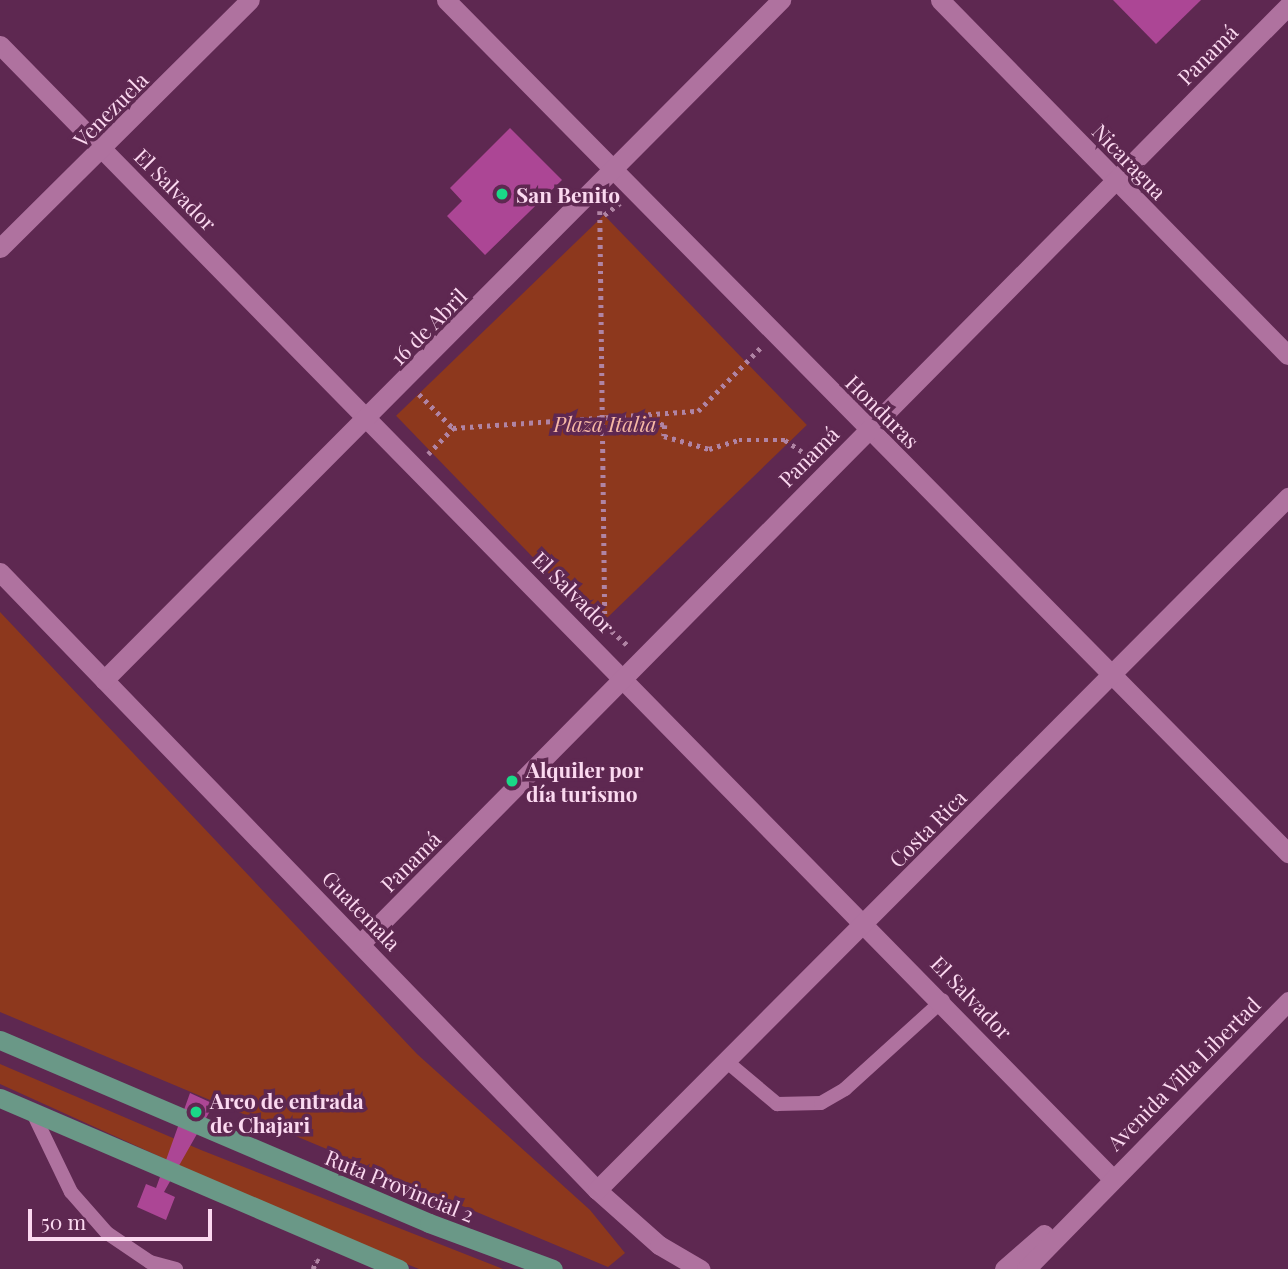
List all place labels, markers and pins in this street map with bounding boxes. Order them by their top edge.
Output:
place label: San Benito [516,181,620,207]
marker: San Benito [494,186,510,202]
place label: Alquiler por día turismo [526,756,644,806]
marker: Alquiler por día turismo [504,773,520,789]
place label: Arco de entrada de Chajari [210,1087,364,1137]
marker: Arco de entrada de Chajari [188,1104,204,1120]

